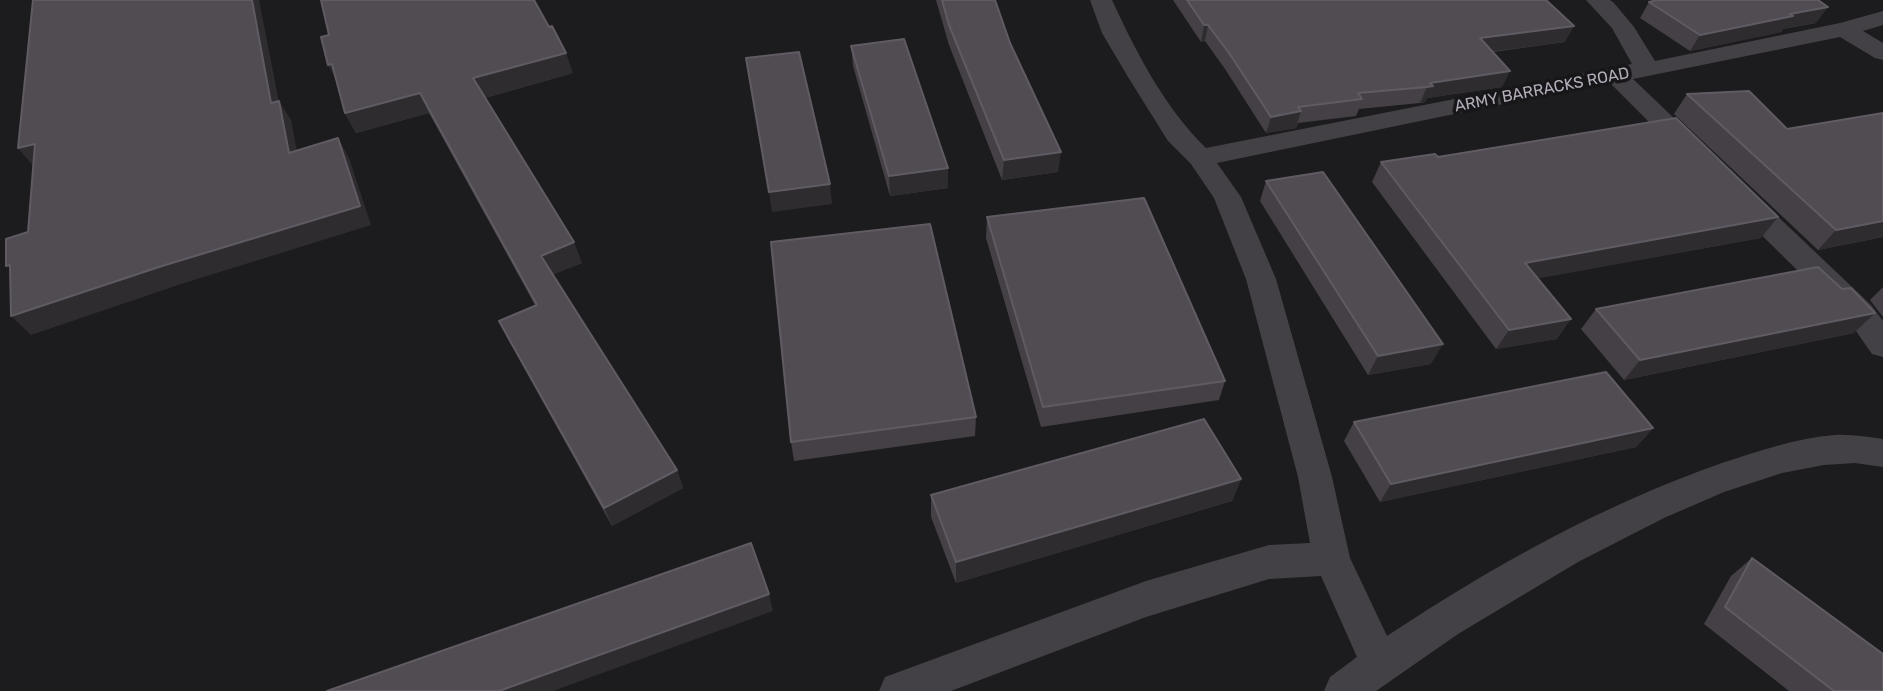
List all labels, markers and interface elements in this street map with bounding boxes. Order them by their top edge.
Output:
street label: ARMY BARRACKS ROAD [1453,64,1631,116]

